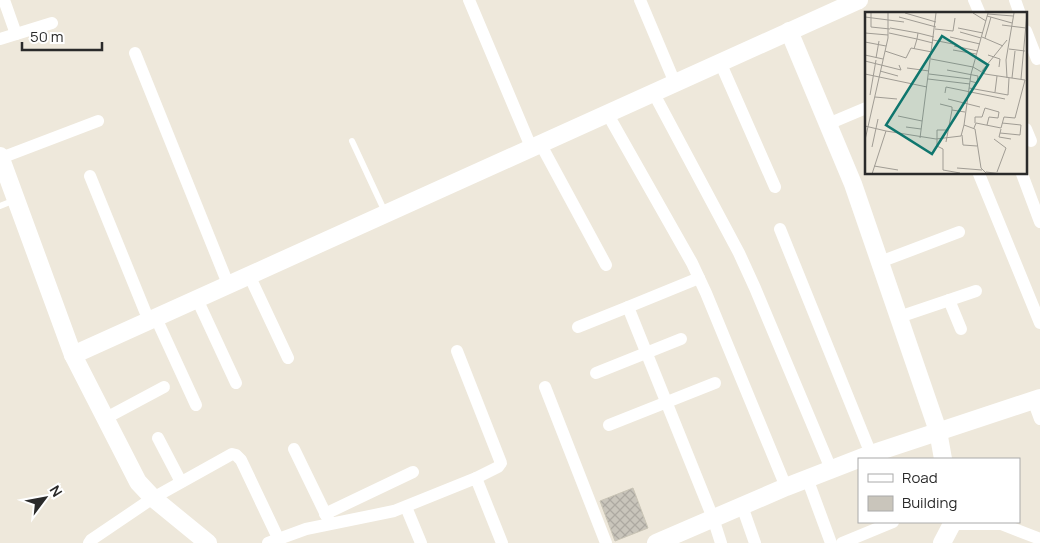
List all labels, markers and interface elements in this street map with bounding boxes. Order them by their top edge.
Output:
inset map [865,12,1028,175]
scale bar [22,20,102,52]
text: 50 m [30,26,64,47]
legend [858,458,1020,523]
text: Road [902,467,938,488]
north arrow [20,473,70,523]
text: N [46,482,67,500]
text: Building [902,492,957,513]

